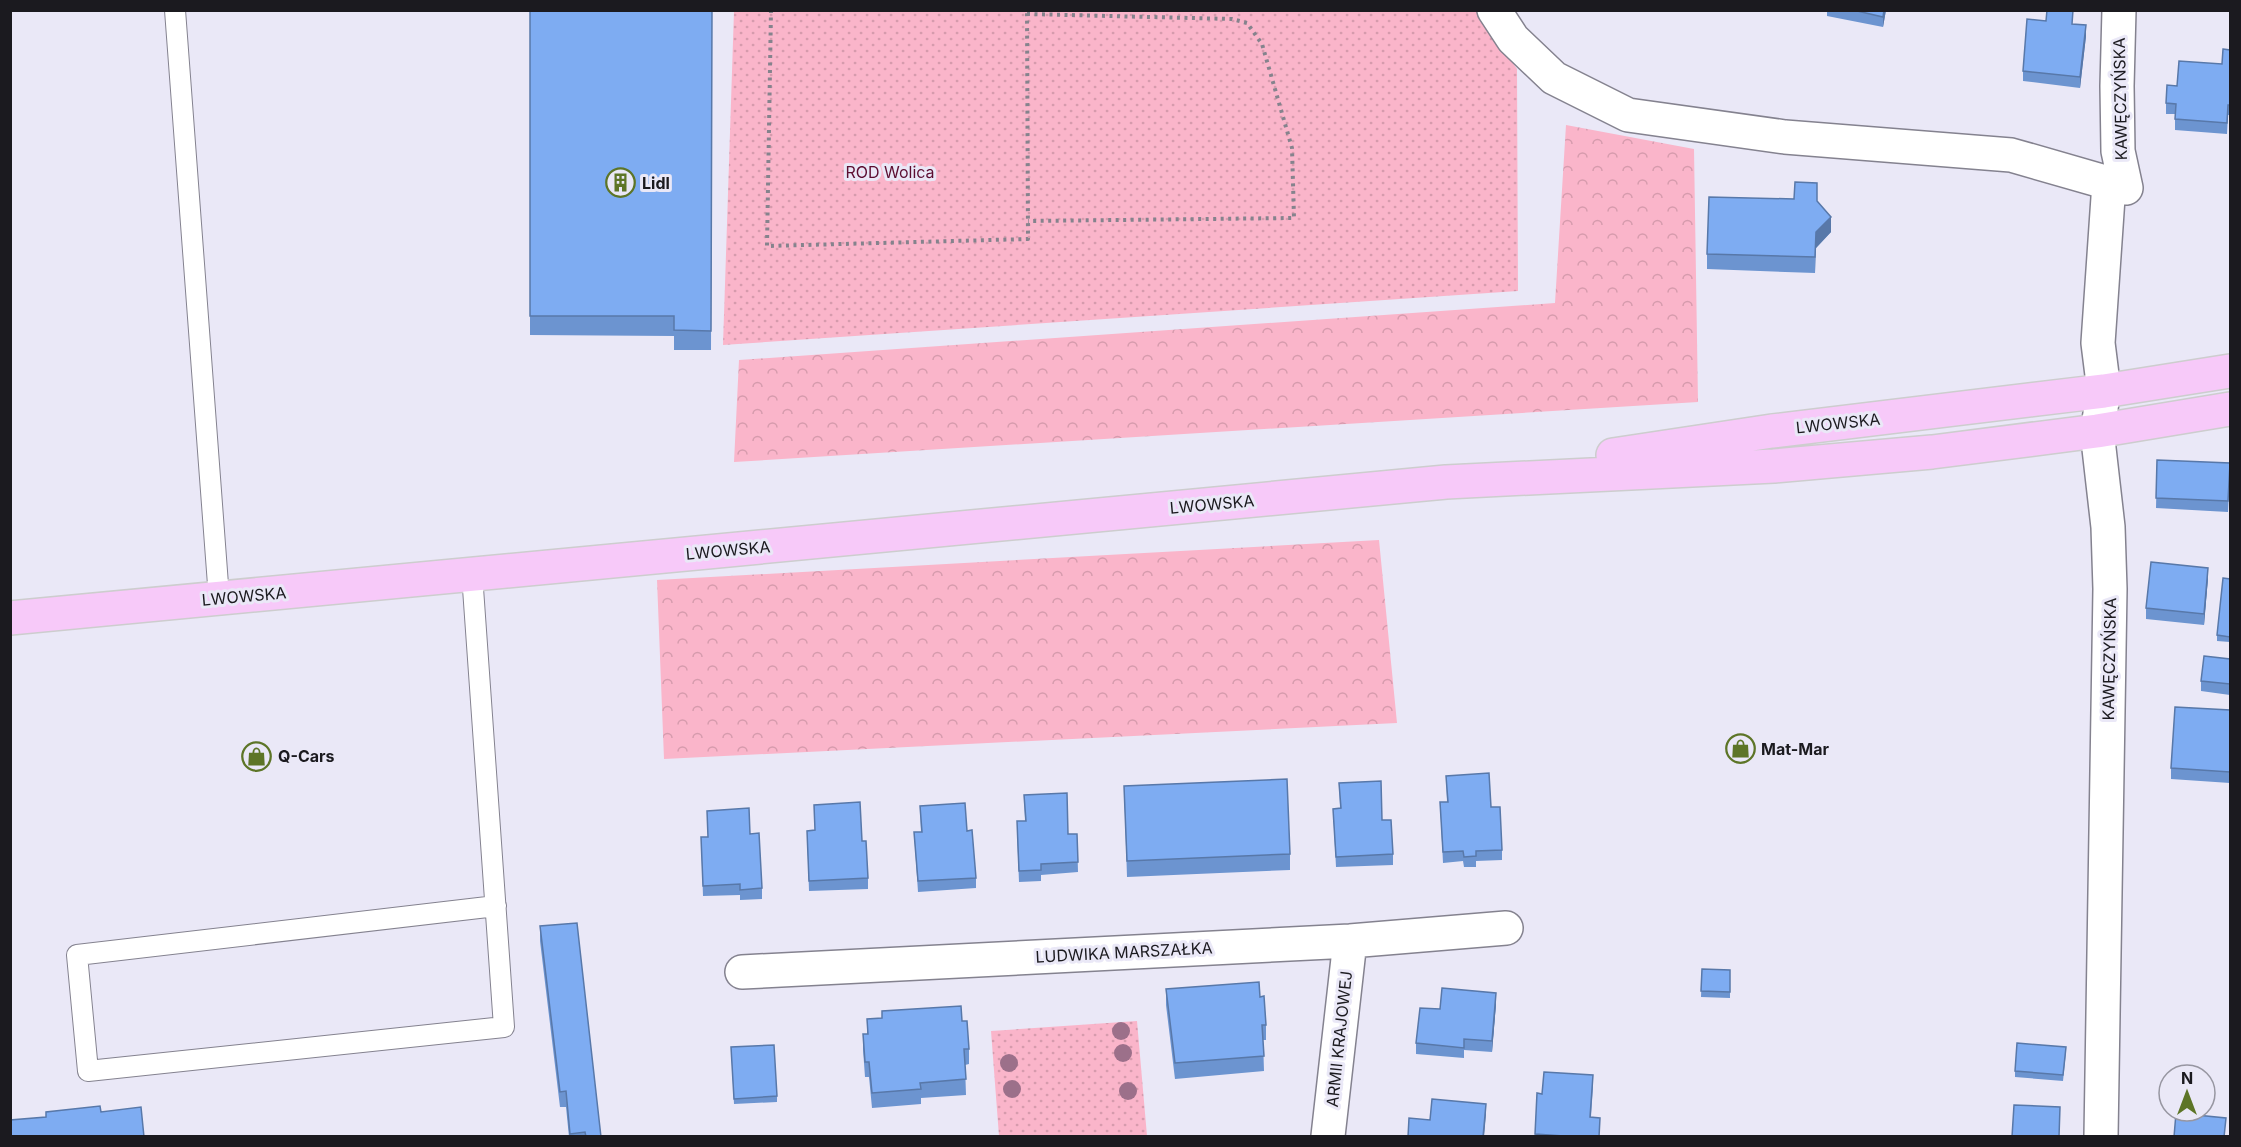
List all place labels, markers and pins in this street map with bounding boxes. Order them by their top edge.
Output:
building icon: Lidl [605,167,637,199]
place label: Lidl [642,173,670,193]
shop icon: Mat-Mar [1724,733,1756,765]
place label: Mat-Mar [1761,739,1829,759]
shop icon: Q-Cars [241,740,273,772]
place label: Q-Cars [278,746,335,766]

